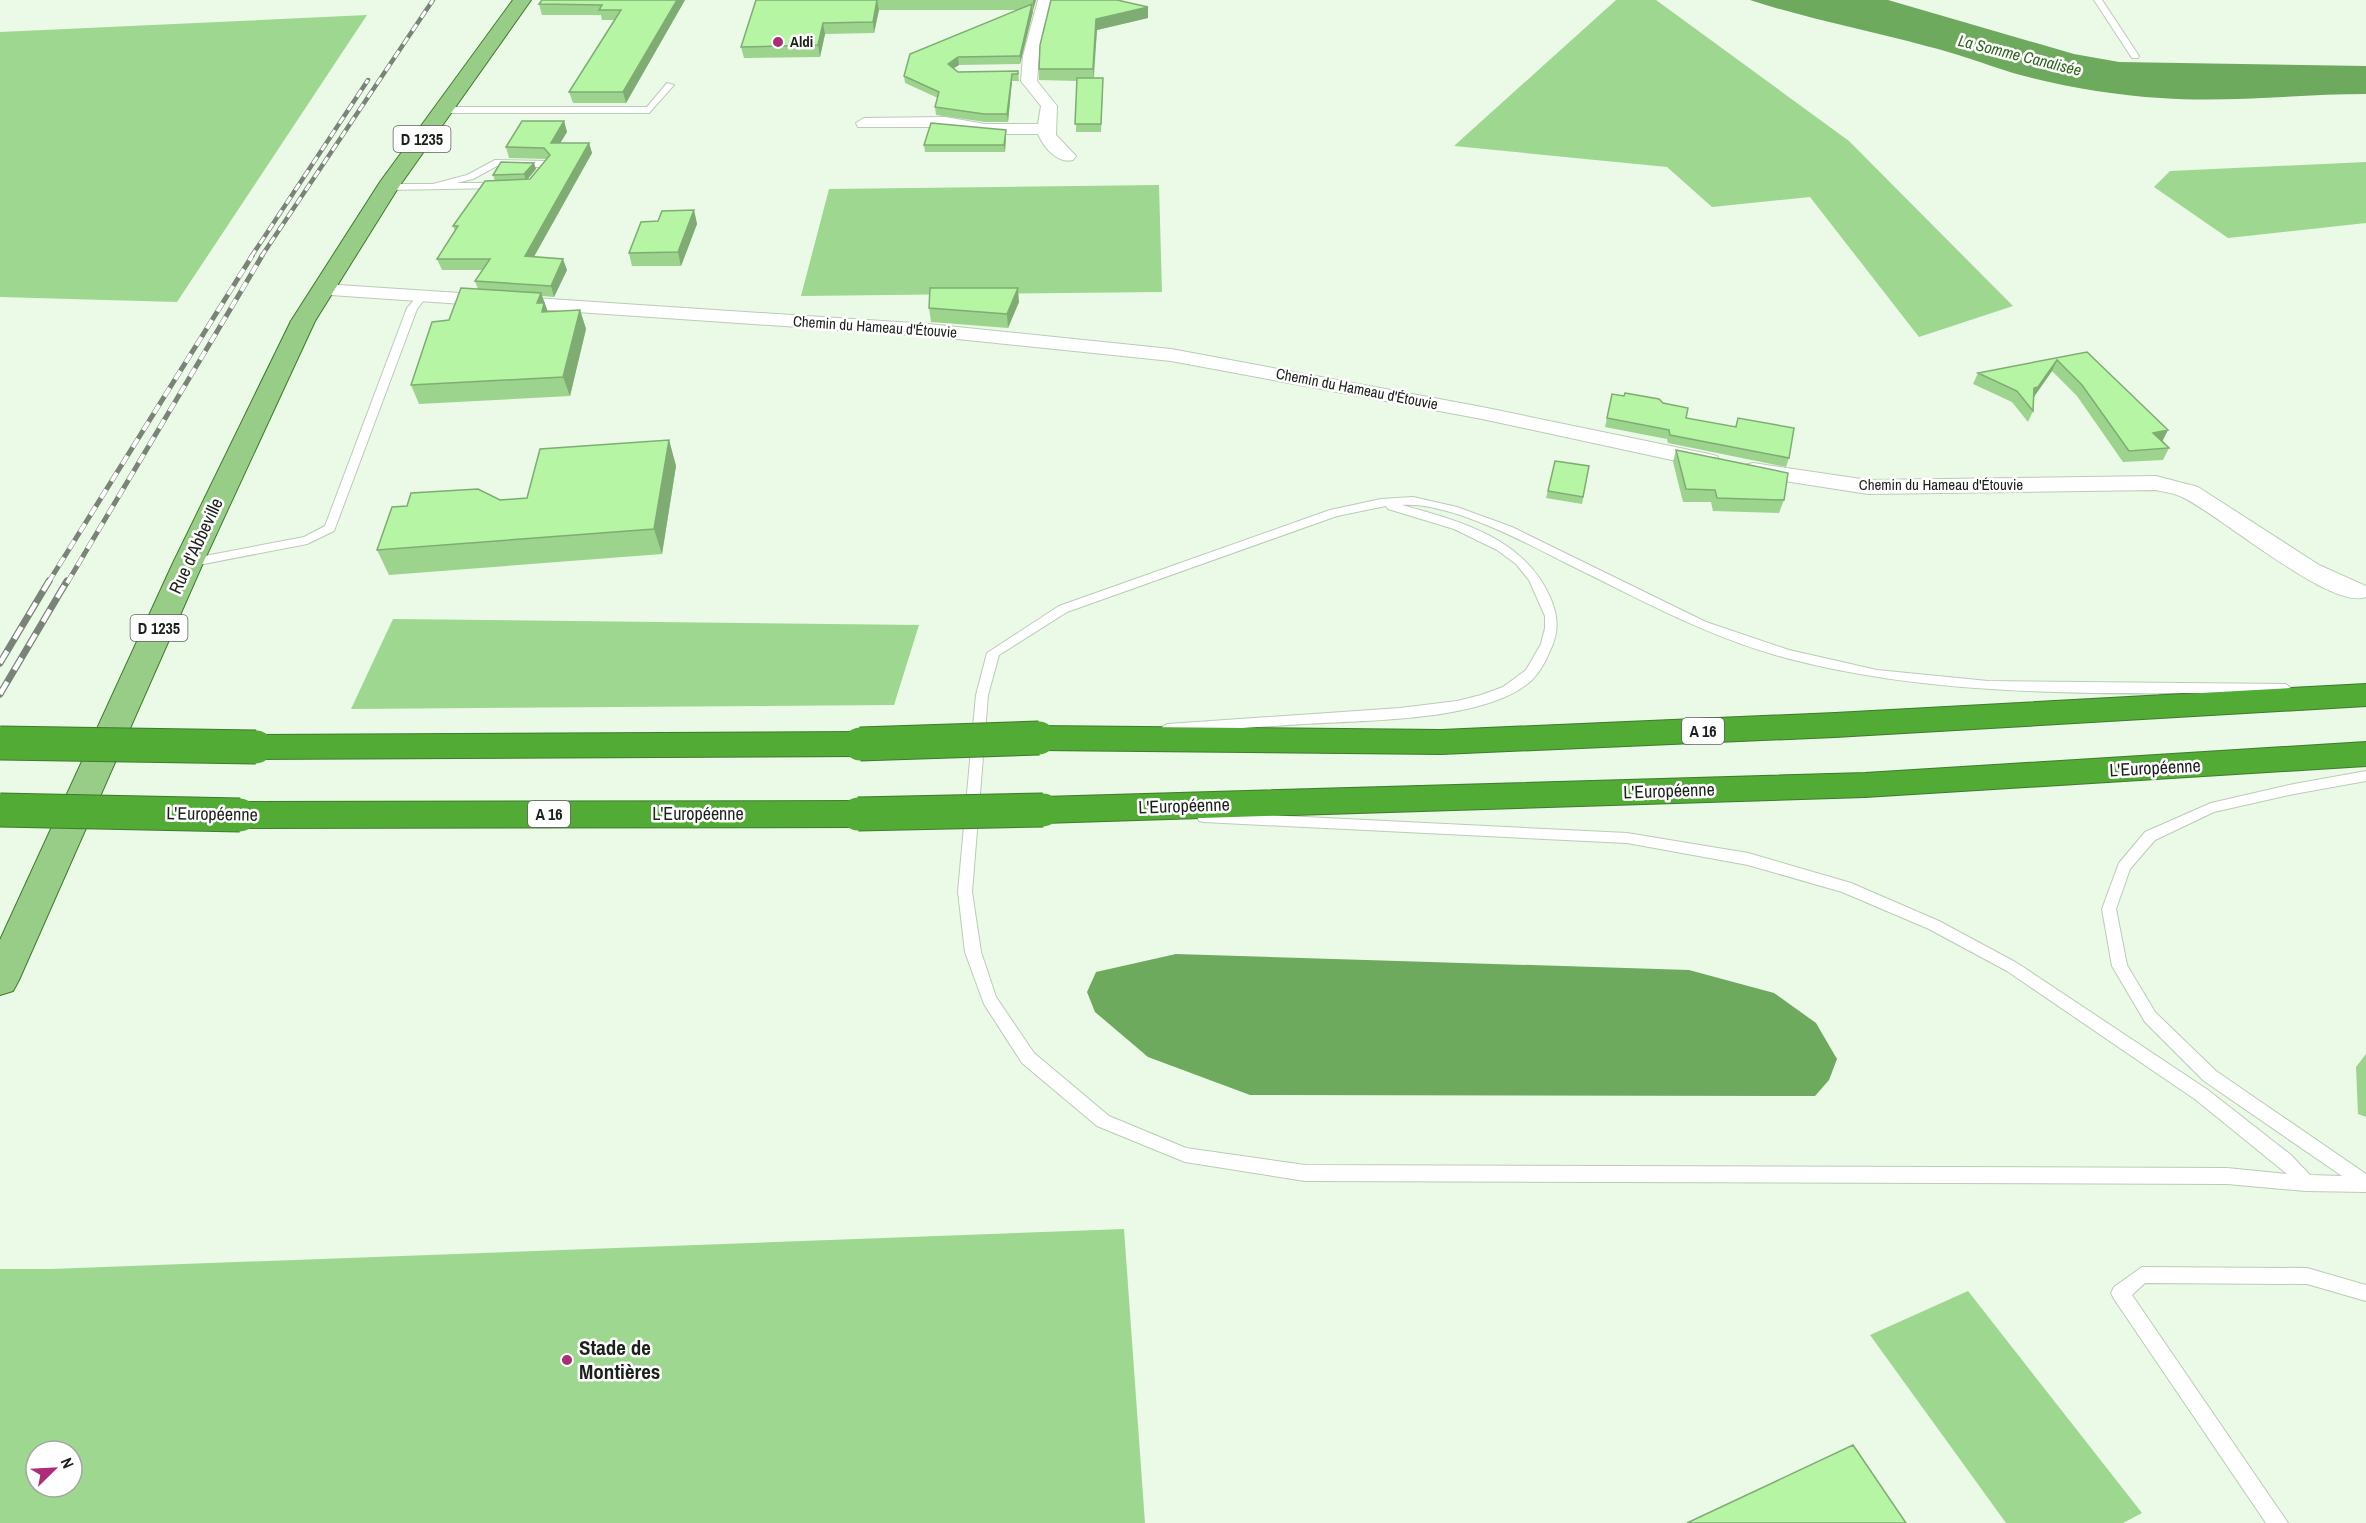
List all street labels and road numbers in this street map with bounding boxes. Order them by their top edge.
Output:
road number: D 1235 [394,126,450,152]
street label: Chemin du Hameau d'Étouvie [792,310,958,343]
street label: Chemin du Hameau d'Étouvie [1274,363,1440,415]
street label: Chemin du Hameau d'Étouvie [1859,474,2023,495]
street label: Rue d'Abbeville [162,494,229,598]
road number: D 1235 [130,615,188,641]
road number: A 16 [1682,718,1724,744]
street label: L'Européenne [2109,753,2201,782]
street label: L'Européenne [1623,776,1715,805]
street label: L'Européenne [1138,791,1230,820]
street label: L'Européenne [166,800,258,827]
road number: A 16 [528,801,570,827]
street label: L'Européenne [652,801,744,826]

